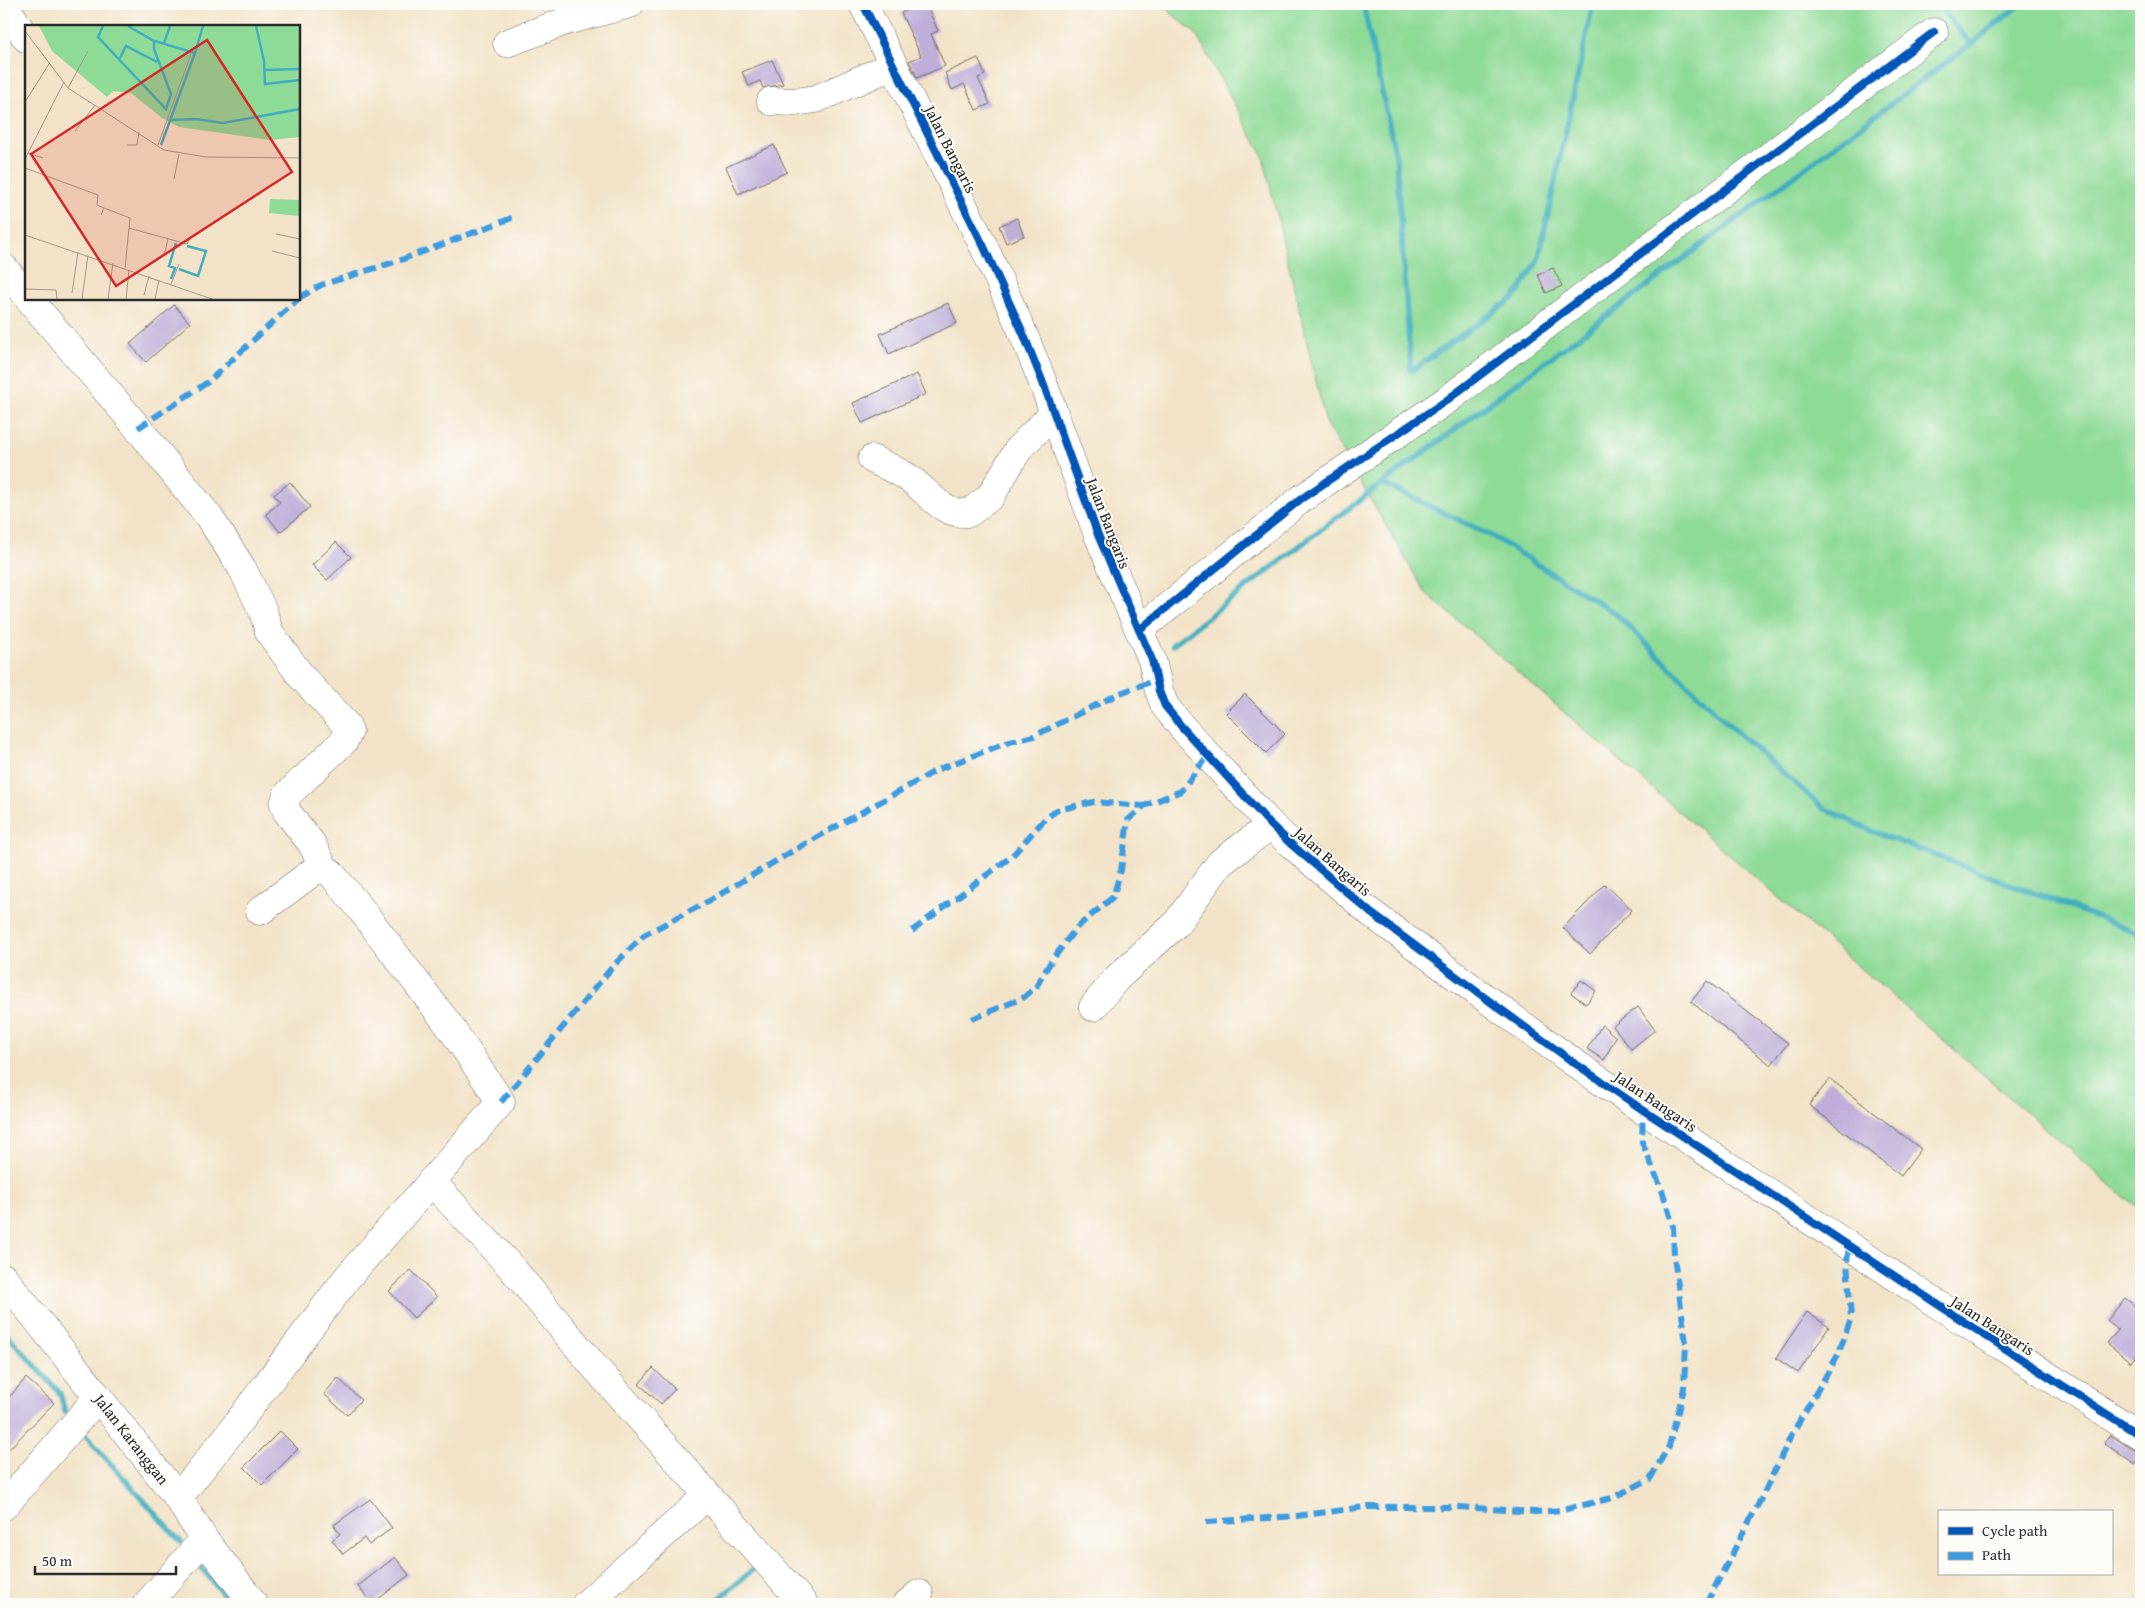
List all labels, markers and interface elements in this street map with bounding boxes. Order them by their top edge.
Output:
inset map [25,25,300,300]
street label: Jalan Bangaris [918,99,983,197]
street label: Jalan Bangaris [1080,472,1137,572]
street label: Jalan Bangaris [1287,819,1377,901]
street label: Jalan Bangaris [1608,1063,1702,1138]
street label: Jalan Bangaris [1945,1288,2040,1361]
street label: Jalan Karanggan [88,1387,175,1490]
legend [1938,1510,2112,1576]
text: Cycle path [1982,1520,2048,1541]
scale bar [35,1543,176,1575]
text: Path [1982,1544,2011,1565]
text: 50 m [42,1550,73,1571]

